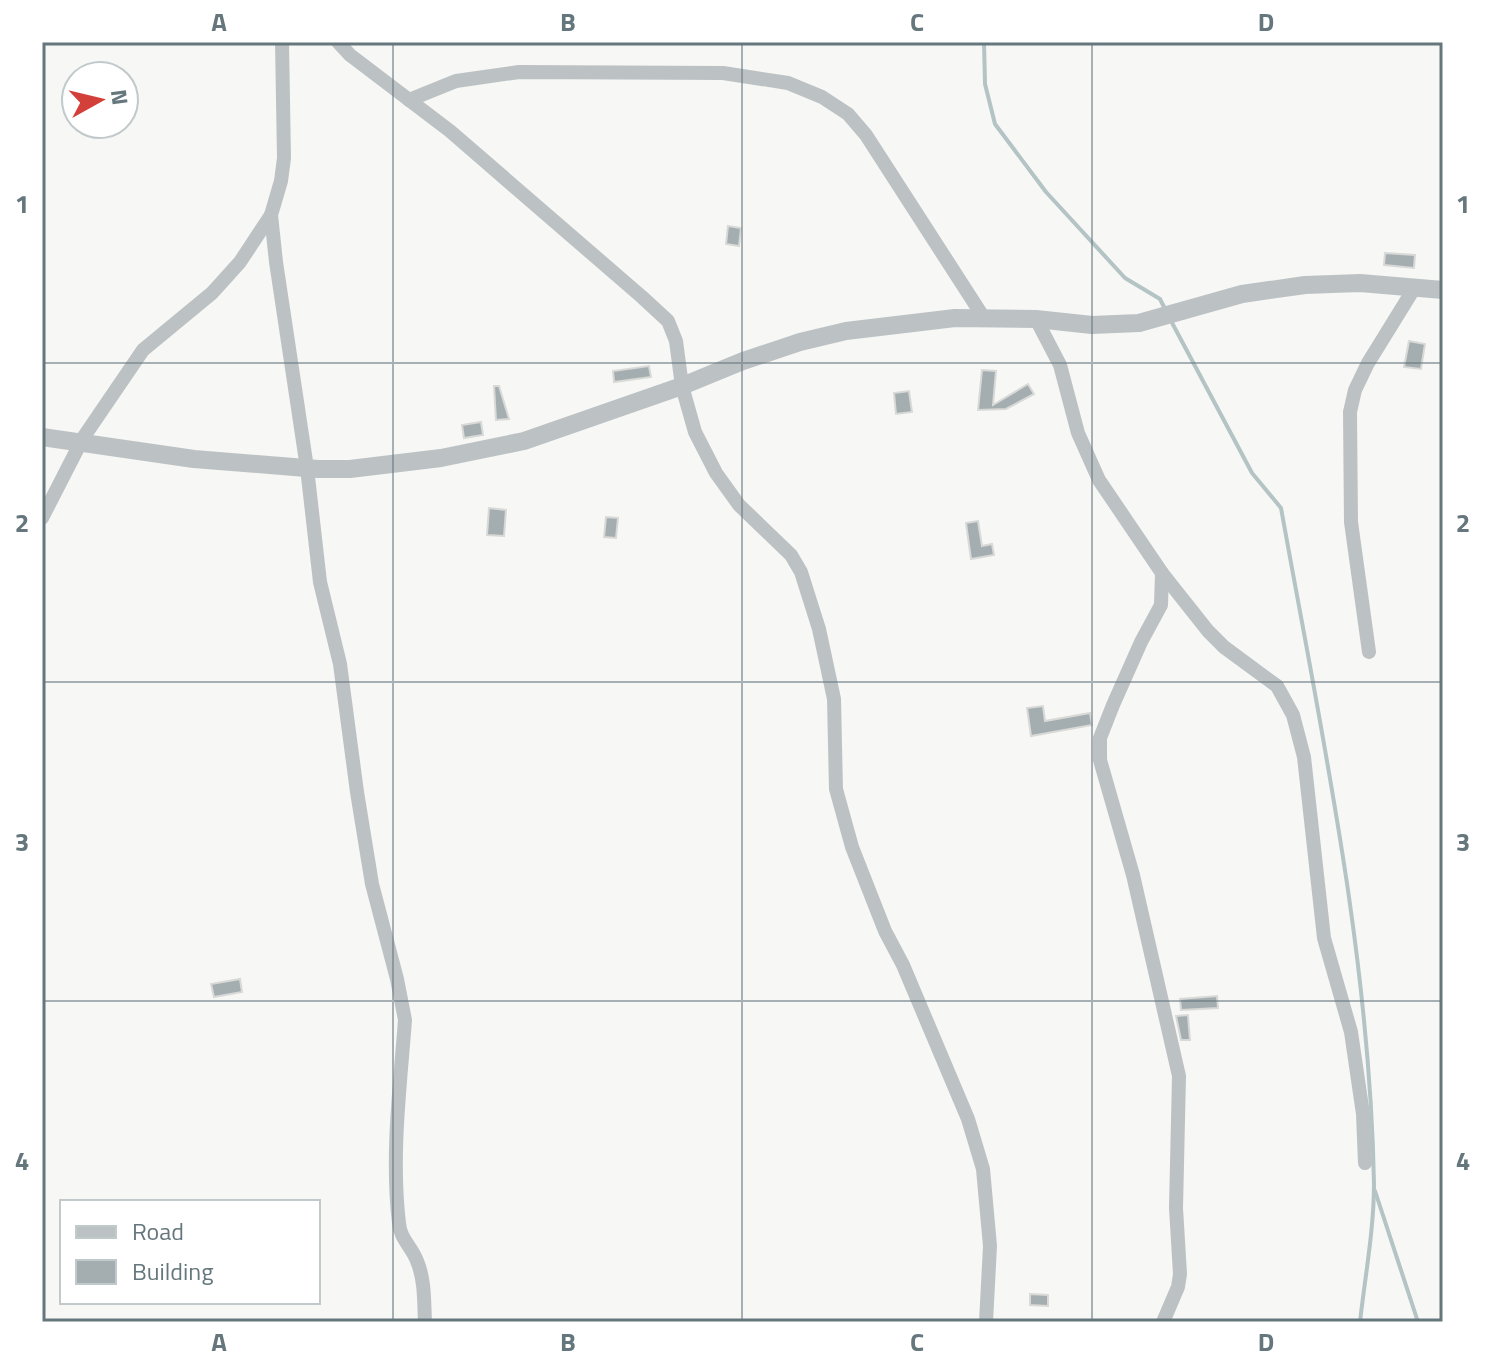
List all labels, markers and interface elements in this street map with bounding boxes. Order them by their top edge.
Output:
text: A [211,2,227,41]
text: B [560,2,576,41]
text: C [910,2,924,41]
text: D [1258,2,1274,41]
north arrow [60,60,140,140]
text: N [102,87,138,107]
text: 1 [15,184,29,223]
text: 1 [1456,184,1470,223]
text: 2 [15,503,29,542]
text: 2 [1456,503,1470,542]
text: 3 [15,822,29,861]
text: 3 [1456,822,1470,861]
text: 4 [15,1141,29,1180]
text: 4 [1456,1141,1470,1180]
legend [60,1200,320,1304]
text: Road [132,1213,184,1249]
text: Building [132,1253,214,1289]
text: A [211,1322,227,1361]
text: B [560,1322,576,1361]
text: C [910,1322,924,1361]
text: D [1258,1322,1274,1361]

